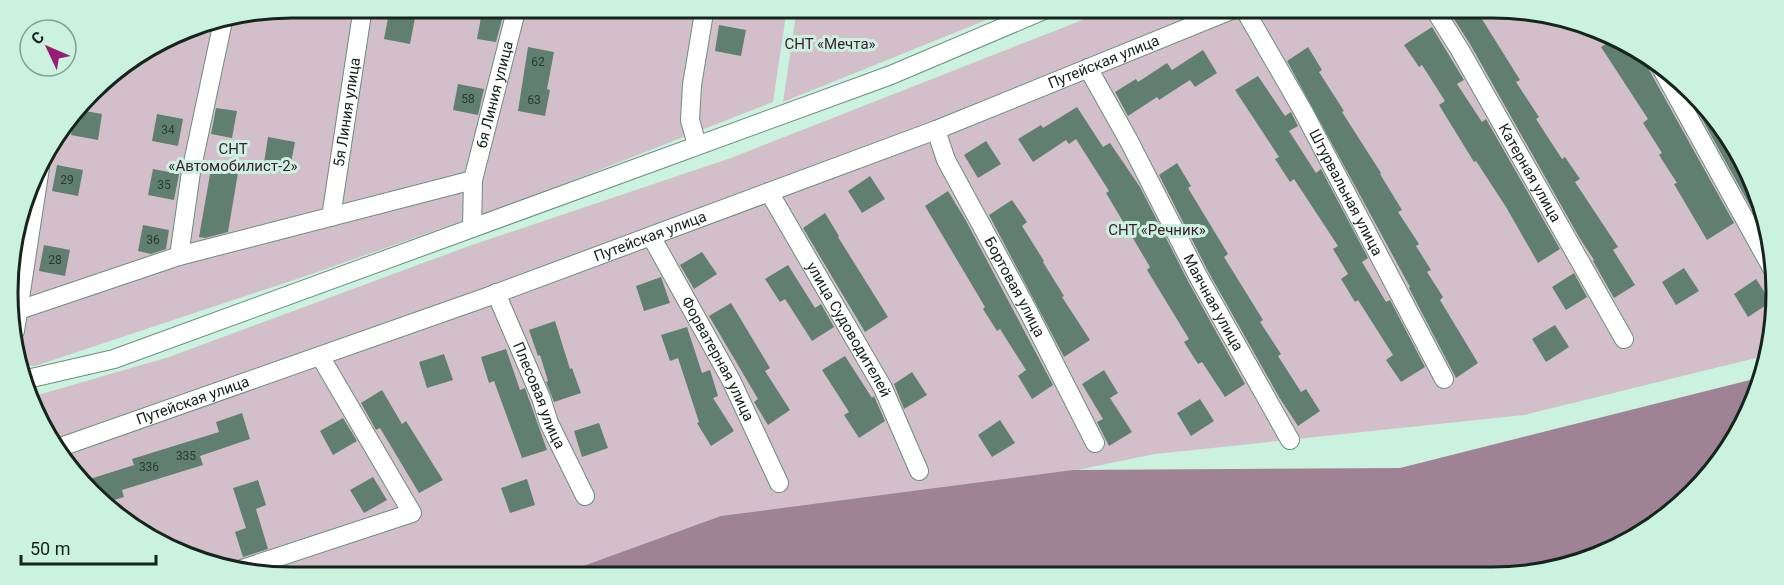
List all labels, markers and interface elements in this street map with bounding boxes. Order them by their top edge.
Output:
north arrow [18,18,78,78]
text: С [27,28,48,48]
street label: Путейская улица [1045,31,1162,93]
park label: СНТ «Мечта» [784,35,876,53]
street label: 6я Линия улица [472,39,517,150]
house number: 62 [531,55,545,69]
street label: 5я Линия улица [330,56,364,168]
house number: 58 [461,92,475,106]
house number: 63 [527,93,541,107]
street label: Катерная улица [1495,120,1565,225]
house number: 34 [161,123,175,137]
street label: Штурвальная улица [1305,126,1386,259]
park label: СНТ «Автомобилист-2» [168,140,298,175]
house number: 29 [60,173,74,187]
house number: 35 [157,178,171,192]
street label: Путейская улица [591,207,709,265]
park label: СНТ «Речник» [1108,221,1206,239]
house number: 36 [146,233,160,247]
street label: Бортовая улица [980,234,1049,340]
street label: Маячная улица [1179,251,1247,354]
house number: 28 [48,253,62,267]
street label: улица Судоводителей [803,259,895,400]
street label: Форватерная улица [678,294,758,424]
street label: Плесовая улица [509,339,569,452]
street label: Путейская улица [134,372,252,429]
house number: 335 [176,449,196,463]
house number: 336 [139,460,159,474]
scale bar [21,528,156,566]
text: 50 m [30,538,70,559]

